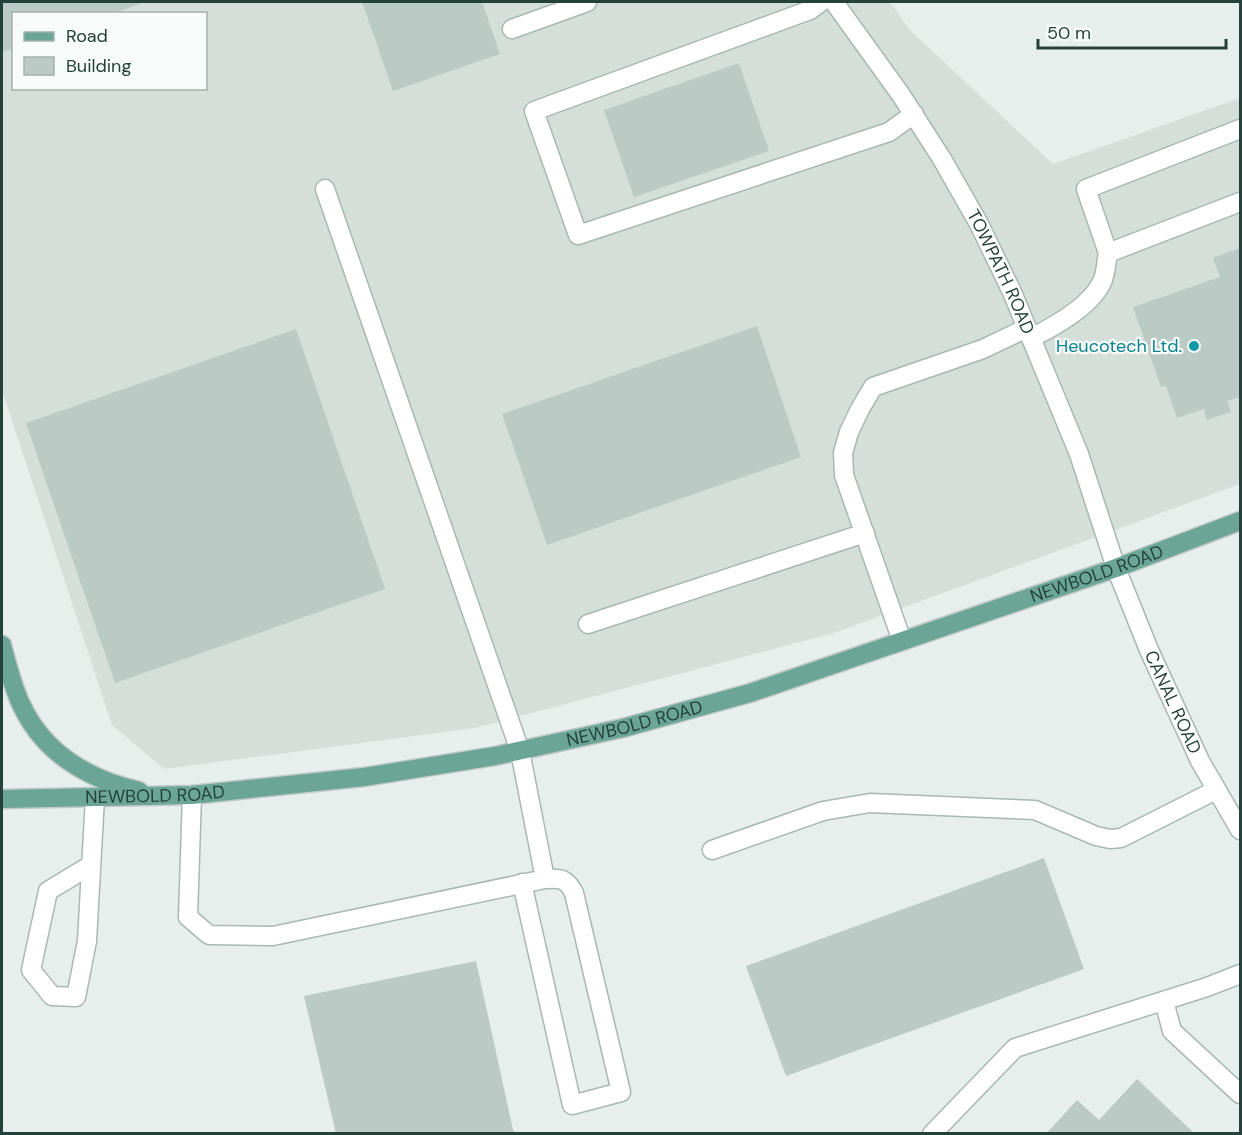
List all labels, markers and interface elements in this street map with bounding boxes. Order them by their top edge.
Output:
legend [12,12,207,90]
scale bar [1038,12,1226,50]
text: 50 m [1047,21,1091,45]
text: Road [66,24,108,48]
text: Building [66,54,131,78]
street label: TOWPATH ROAD [961,205,1040,338]
place label: Heucotech Ltd. [1056,334,1182,358]
marker: Heucotech Ltd. [1187,339,1201,353]
street label: NEWBOLD ROAD [1027,539,1167,608]
street label: CANAL ROAD [1139,647,1207,758]
street label: NEWBOLD ROAD [564,695,705,752]
street label: NEWBOLD ROAD [85,780,226,809]

